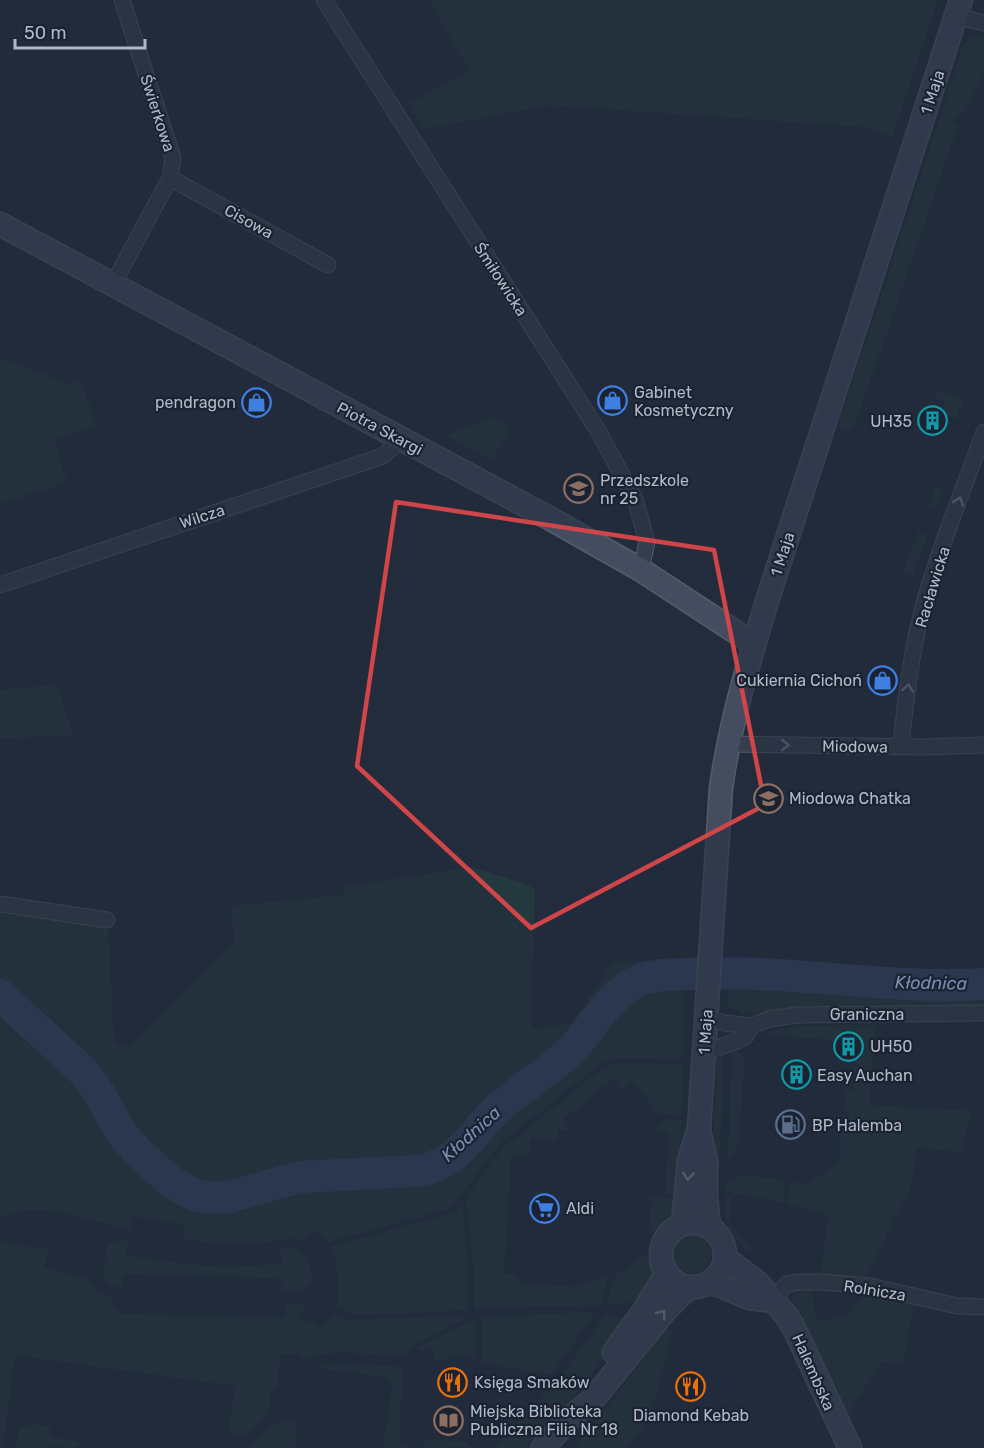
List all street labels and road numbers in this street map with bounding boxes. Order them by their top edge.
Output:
street label: 1 Maja [916,68,949,117]
street label: Świerkowa [136,72,180,154]
street label: Cisowa [221,200,277,243]
street label: Śmiłowicka [470,238,532,320]
street label: Piotra Skargi [334,398,426,459]
street label: Wilcza [177,500,227,533]
street label: 1 Maja [766,530,799,579]
street label: Racławicka [911,544,954,630]
street label: Miodowa [822,736,888,757]
street label: Graniczna [830,1005,904,1024]
street label: 1 Maja [694,1009,717,1055]
street label: Rolnicza [842,1276,907,1305]
street label: Halembska [788,1331,839,1413]

